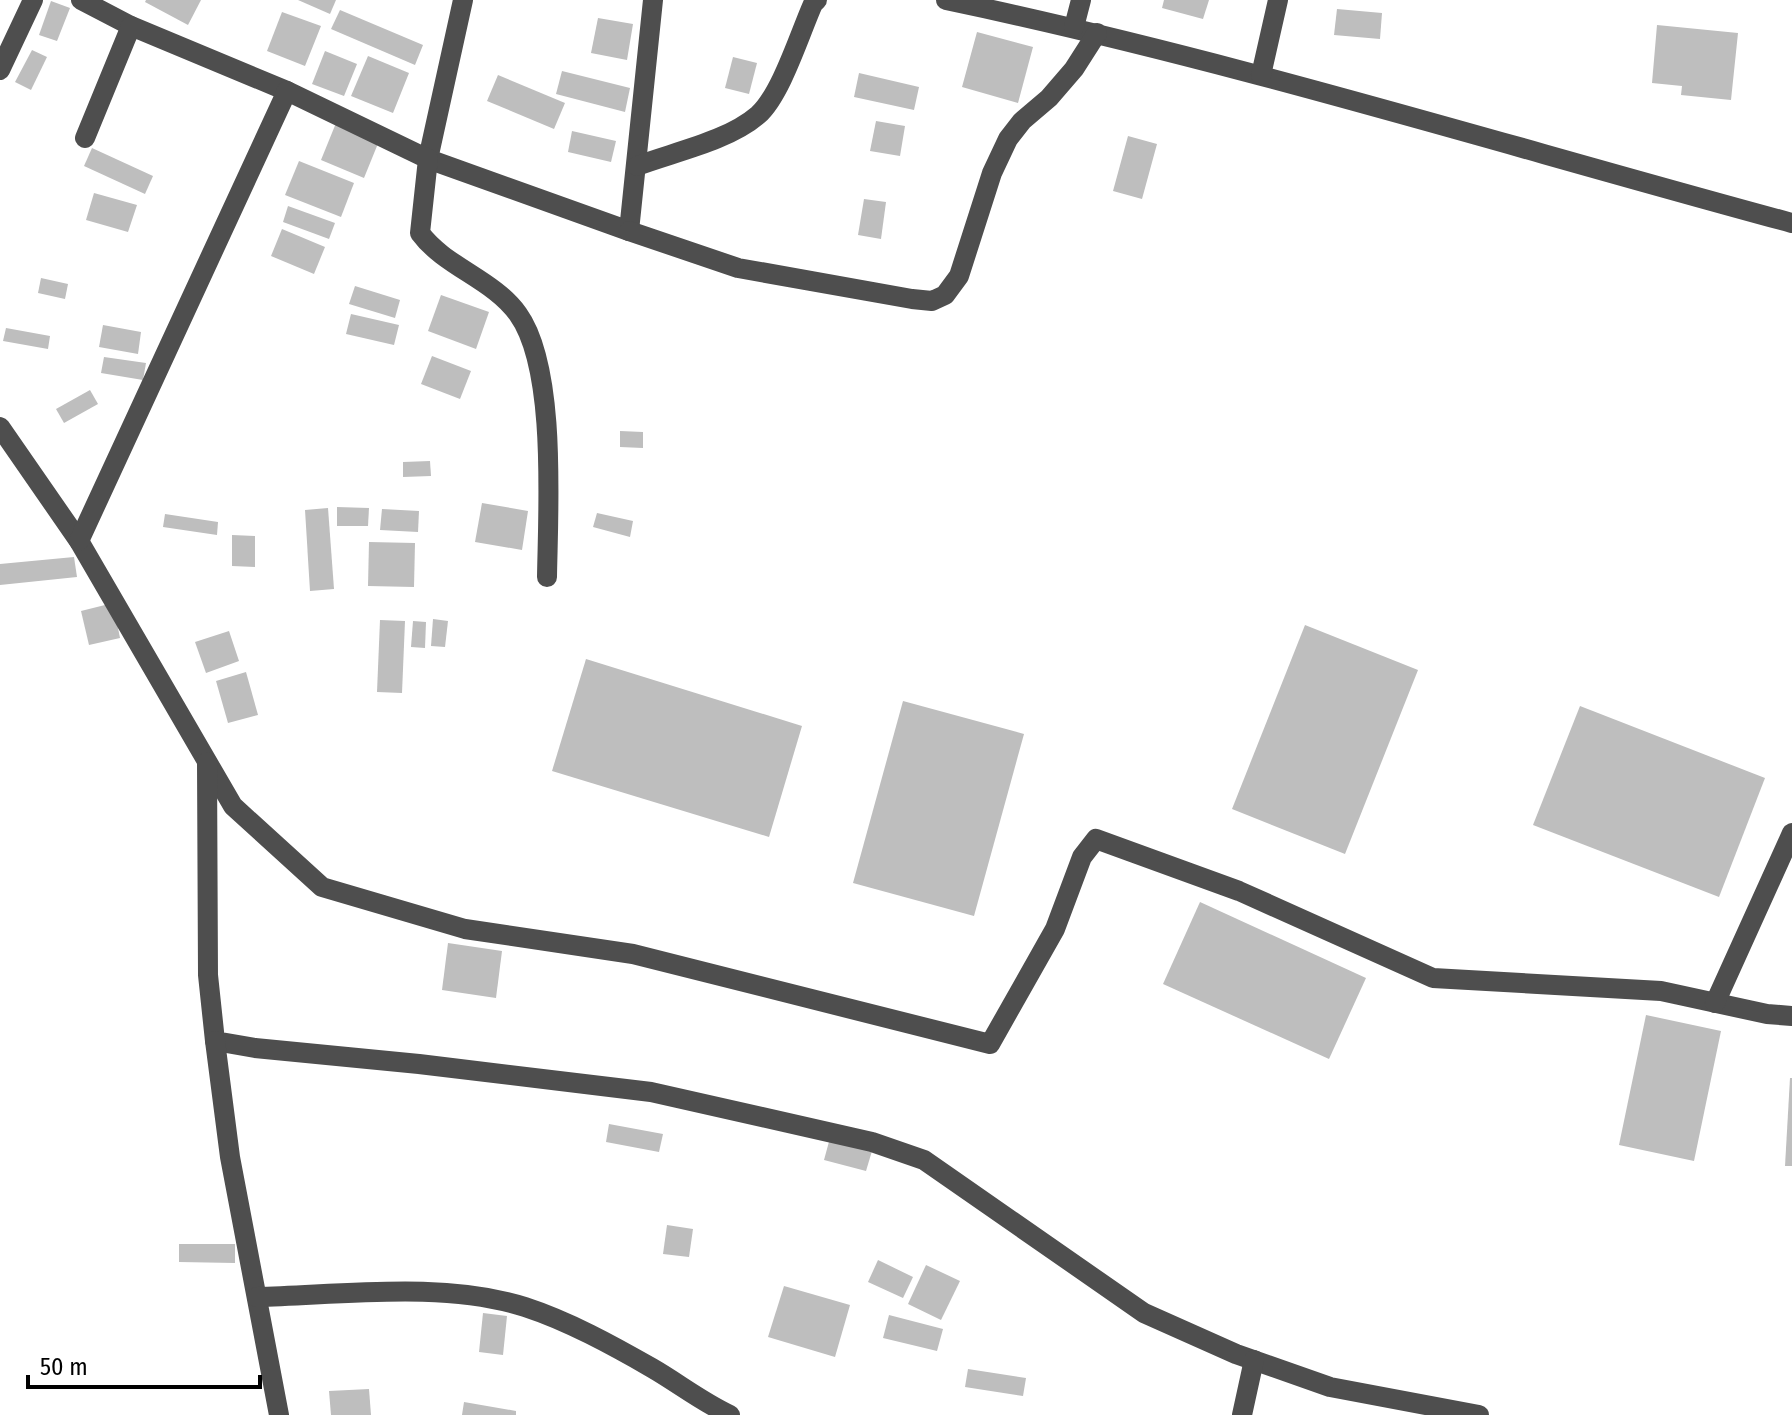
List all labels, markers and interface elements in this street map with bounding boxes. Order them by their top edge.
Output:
scale bar [28,1339,260,1389]
text: 50 m [40,1353,88,1381]

